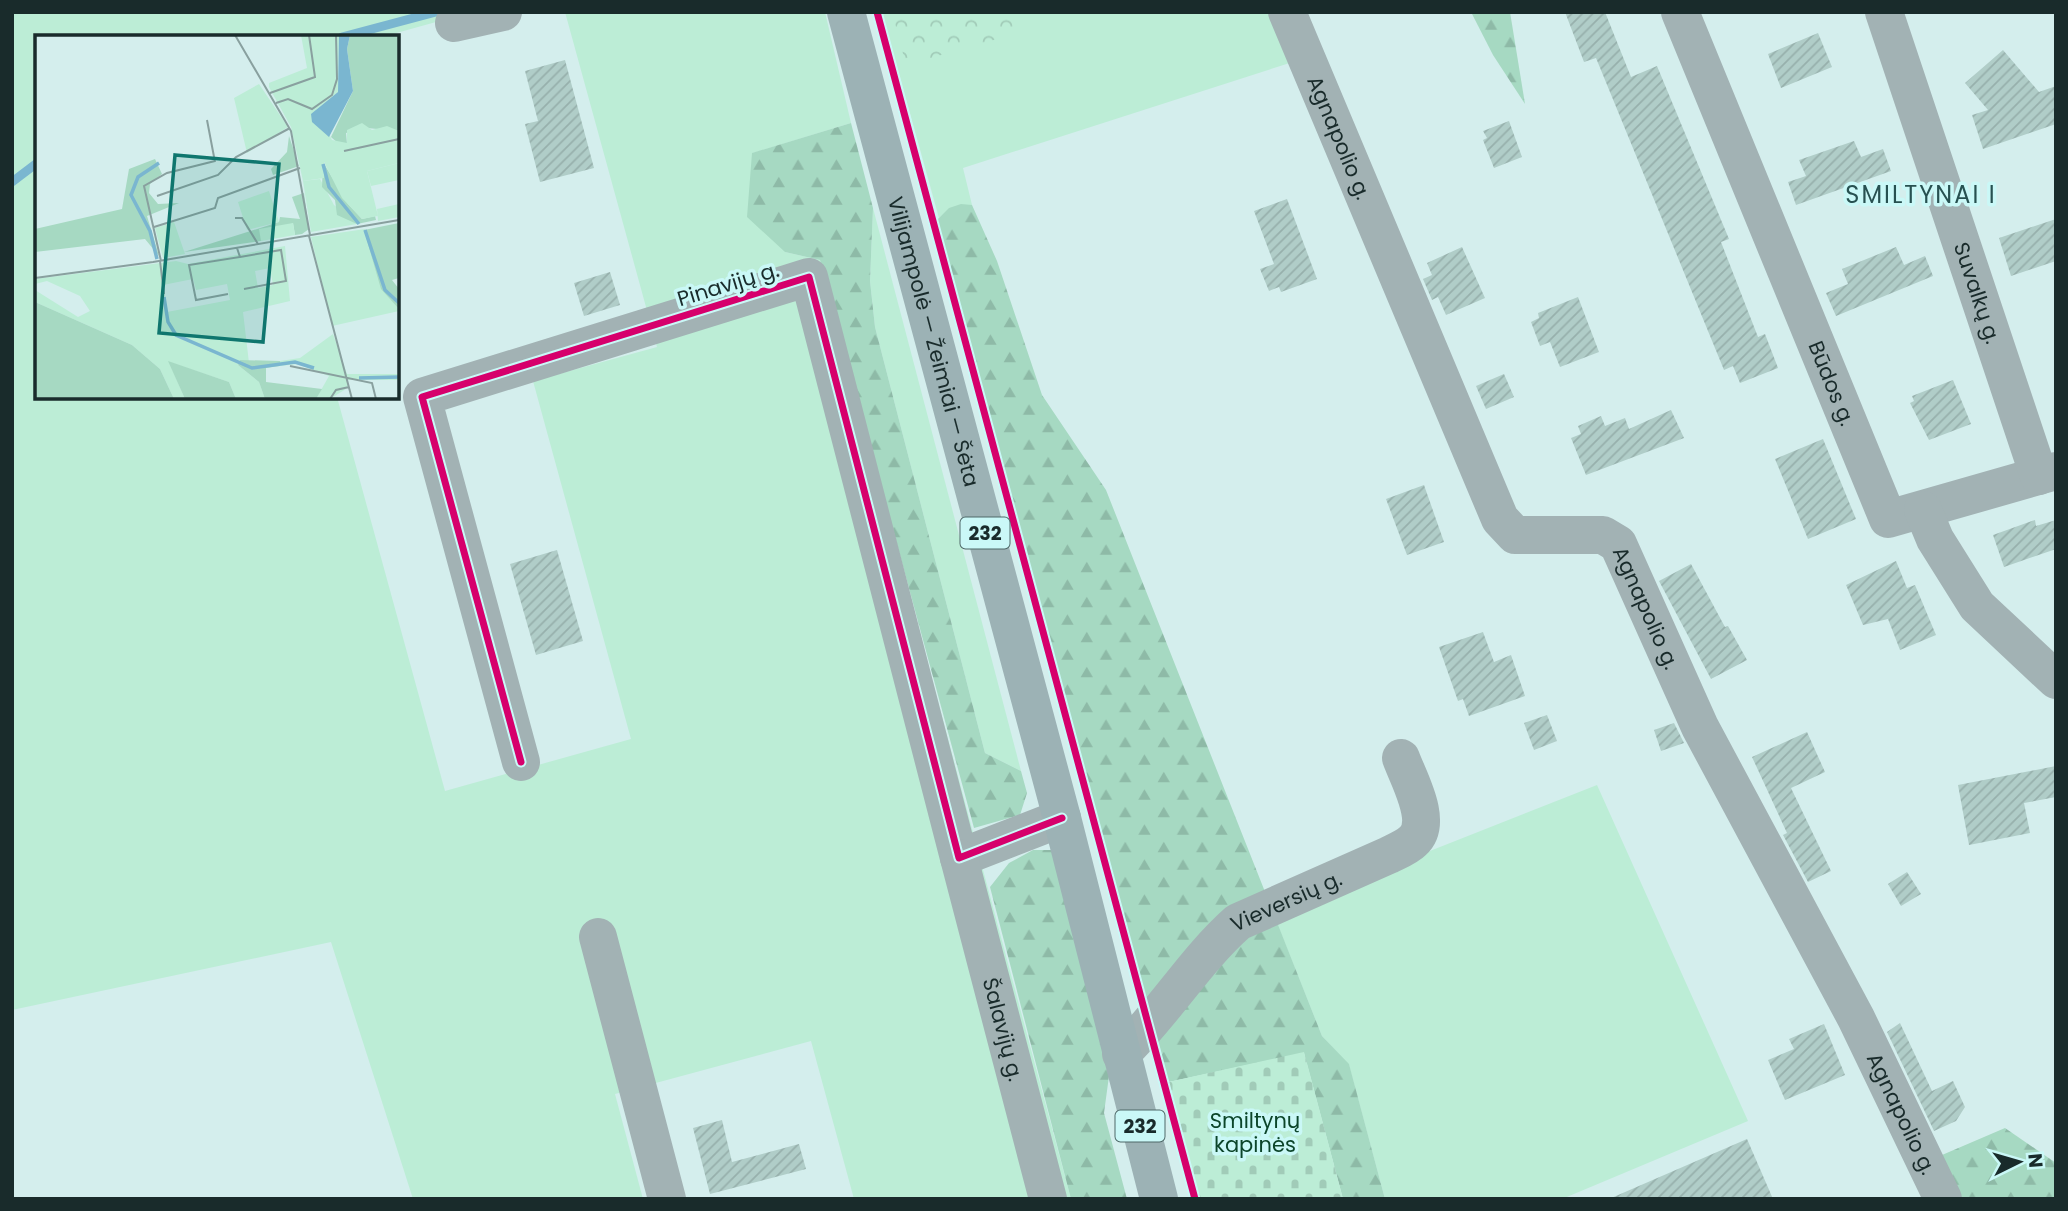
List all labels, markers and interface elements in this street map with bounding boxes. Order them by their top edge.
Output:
inset map [35,35,399,399]
street label: Agnapolio g. [1301,71,1379,204]
district label: SMILTYNAI I [1845,178,1997,211]
street label: Vilijampolė — Žeimiai — Šėta [882,193,987,490]
street label: Suvalkų g. [1947,238,2008,347]
street label: Pinavijų g. [674,255,782,313]
street label: Būdos g. [1802,336,1863,430]
road number: 232 [960,518,1010,548]
street label: Agnapolio g. [1606,542,1687,674]
street label: Vieversių g. [1226,863,1346,938]
street label: Šalavijų g. [976,974,1031,1084]
street label: Agnapolio g. [1860,1048,1943,1179]
park label: Smiltynų kapinės [1210,1106,1300,1159]
road number: 232 [1116,1110,1164,1142]
north arrow [1984,1127,2054,1197]
text: N [2021,1152,2050,1169]

